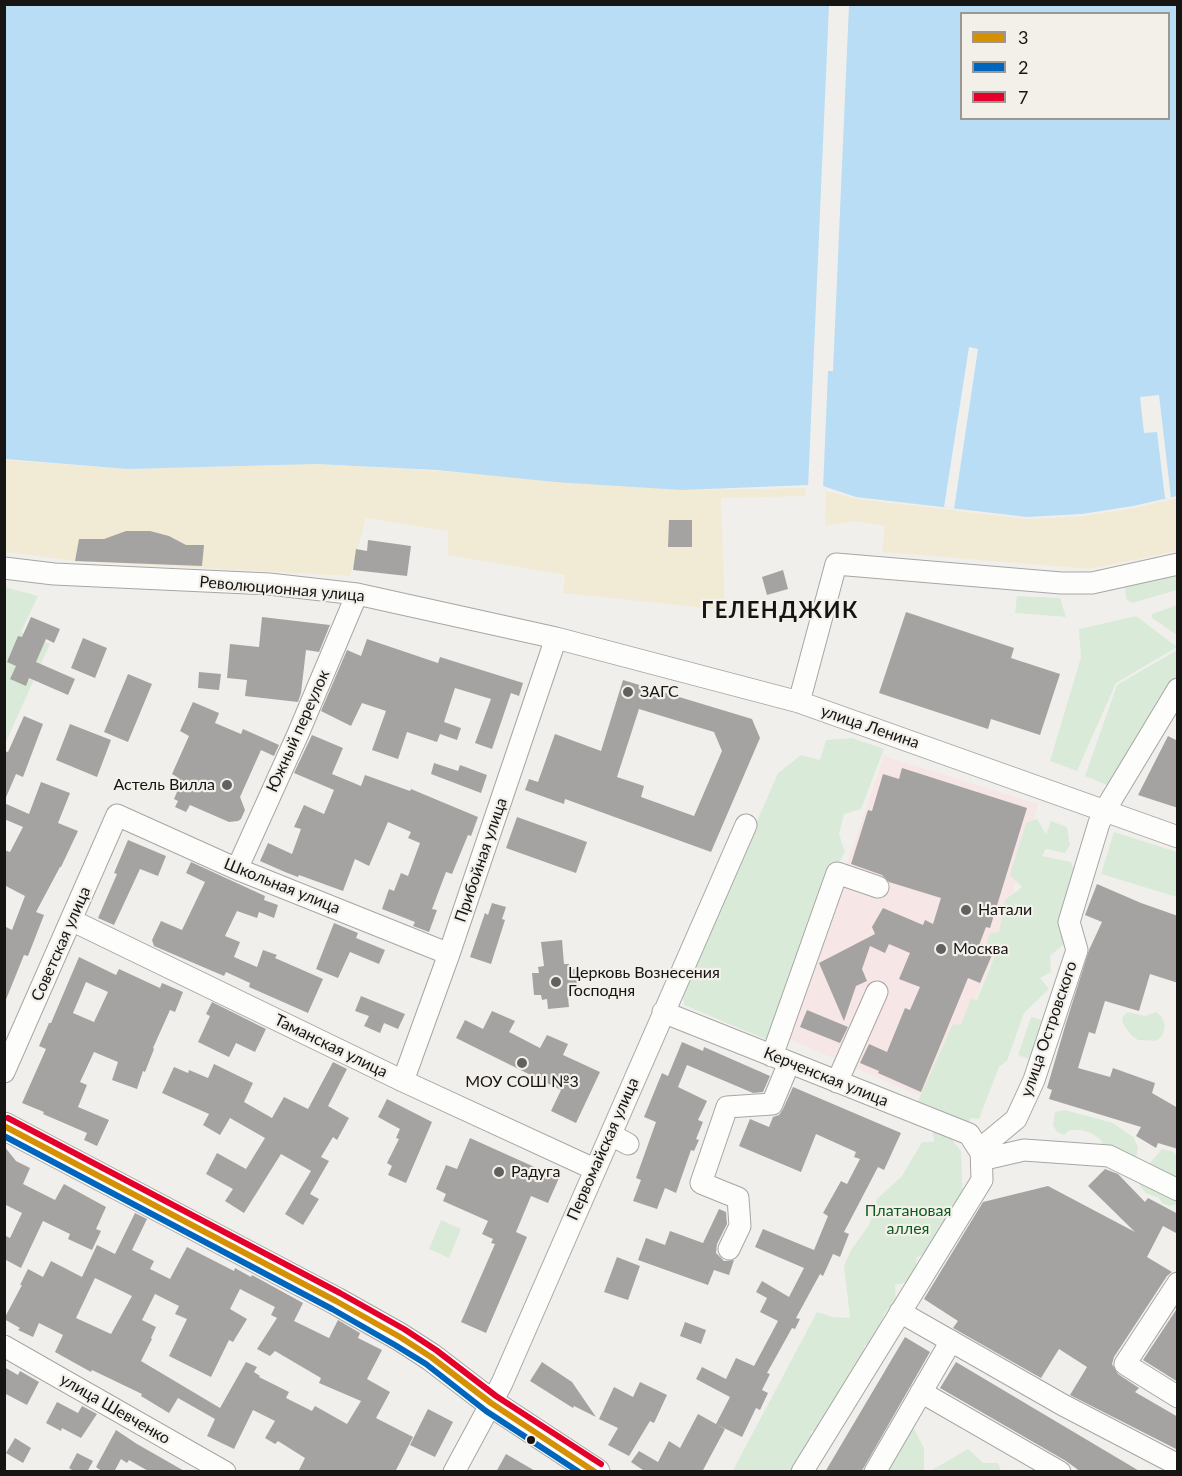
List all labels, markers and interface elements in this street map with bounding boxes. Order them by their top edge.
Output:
legend [960,12,1170,120]
text: 3 [1018,26,1028,48]
text: 2 [1018,56,1028,78]
text: 7 [1018,86,1028,108]
street label: Революционная улица [199,572,365,606]
district label: ГЕЛЕНДЖИК [701,598,859,624]
street label: Южный переулок [262,667,334,795]
place label: ЗАГС [640,682,679,702]
marker: ЗАГС [621,685,635,699]
street label: улица Ленина [818,701,922,753]
place label: Астель Вилла [113,775,215,795]
marker: Астель Вилла [220,778,234,792]
street label: Прибойная улица [451,795,511,925]
street label: Школьная улица [221,854,343,918]
street label: Советская улица [27,884,95,1004]
place label: Натали [978,900,1032,920]
marker: Натали [959,903,973,917]
place label: Москва [953,939,1008,959]
marker: Москва [934,942,948,956]
street label: улица Островского [1017,959,1081,1099]
place label: Церковь Вознесения Господня [568,963,720,1001]
marker: Церковь Вознесения Господня [549,975,563,989]
street label: Таманская улица [271,1010,391,1082]
street label: Керченская улица [761,1043,891,1111]
marker: МОУ СОШ №3 [515,1056,529,1070]
place label: МОУ СОШ №3 [465,1072,579,1092]
street label: Первомайская улица [563,1075,643,1223]
place label: Радуга [511,1162,561,1182]
marker: Радуга [492,1165,506,1179]
park label: Платановая аллея [865,1201,951,1239]
street label: улица Шевченко [57,1370,173,1448]
unlabelled marker [525,1434,537,1446]

